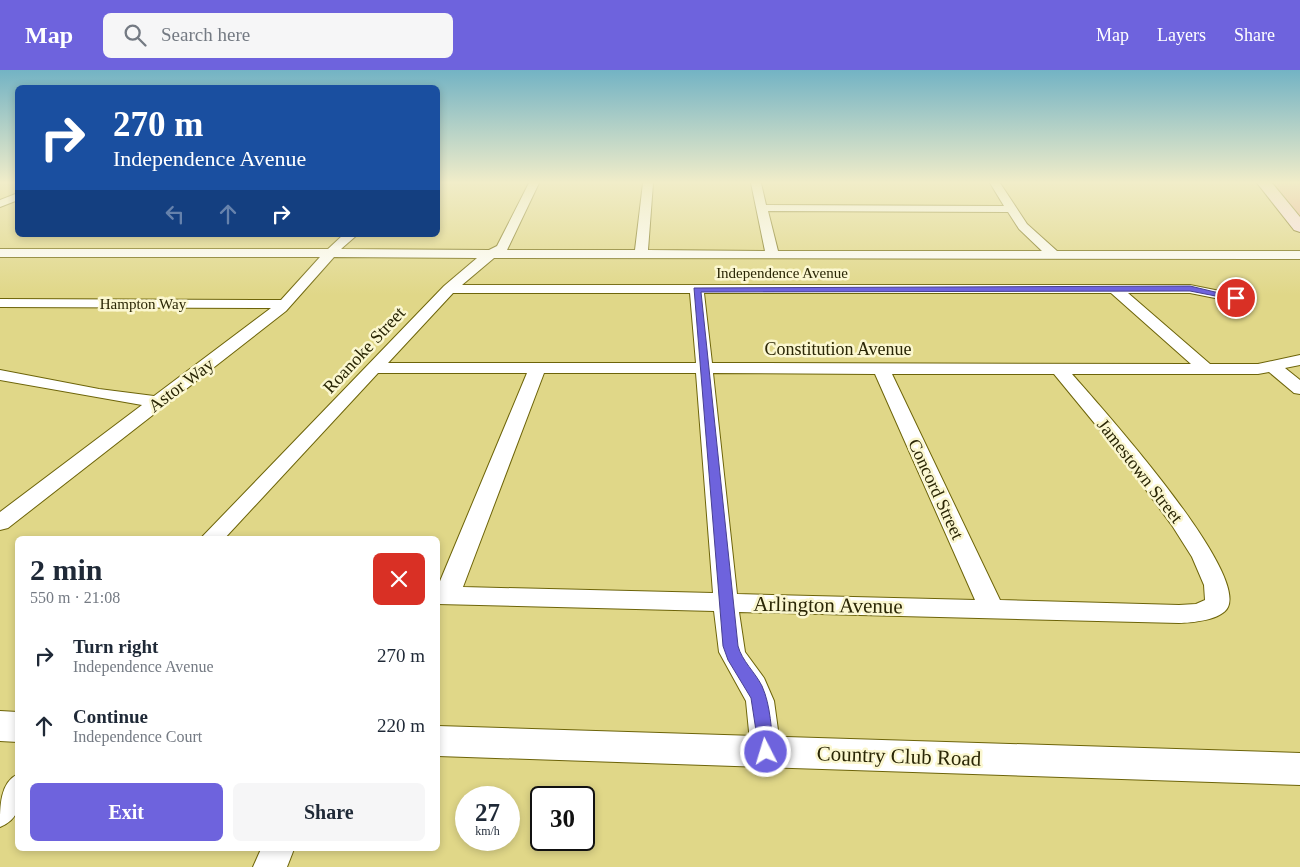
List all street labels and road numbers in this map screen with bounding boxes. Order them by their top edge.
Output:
street label: Independence Avenue [716,265,848,281]
street label: Hampton Way [100,296,187,312]
street label: Roanoke Street [319,303,409,397]
street label: Constitution Avenue [764,339,912,359]
street label: Astor Way [144,354,218,416]
street label: Jamestown Street [1093,415,1187,527]
street label: Concord Street [904,436,968,542]
street label: Arlington Avenue [753,592,903,618]
street label: Country Club Road [816,741,982,771]

